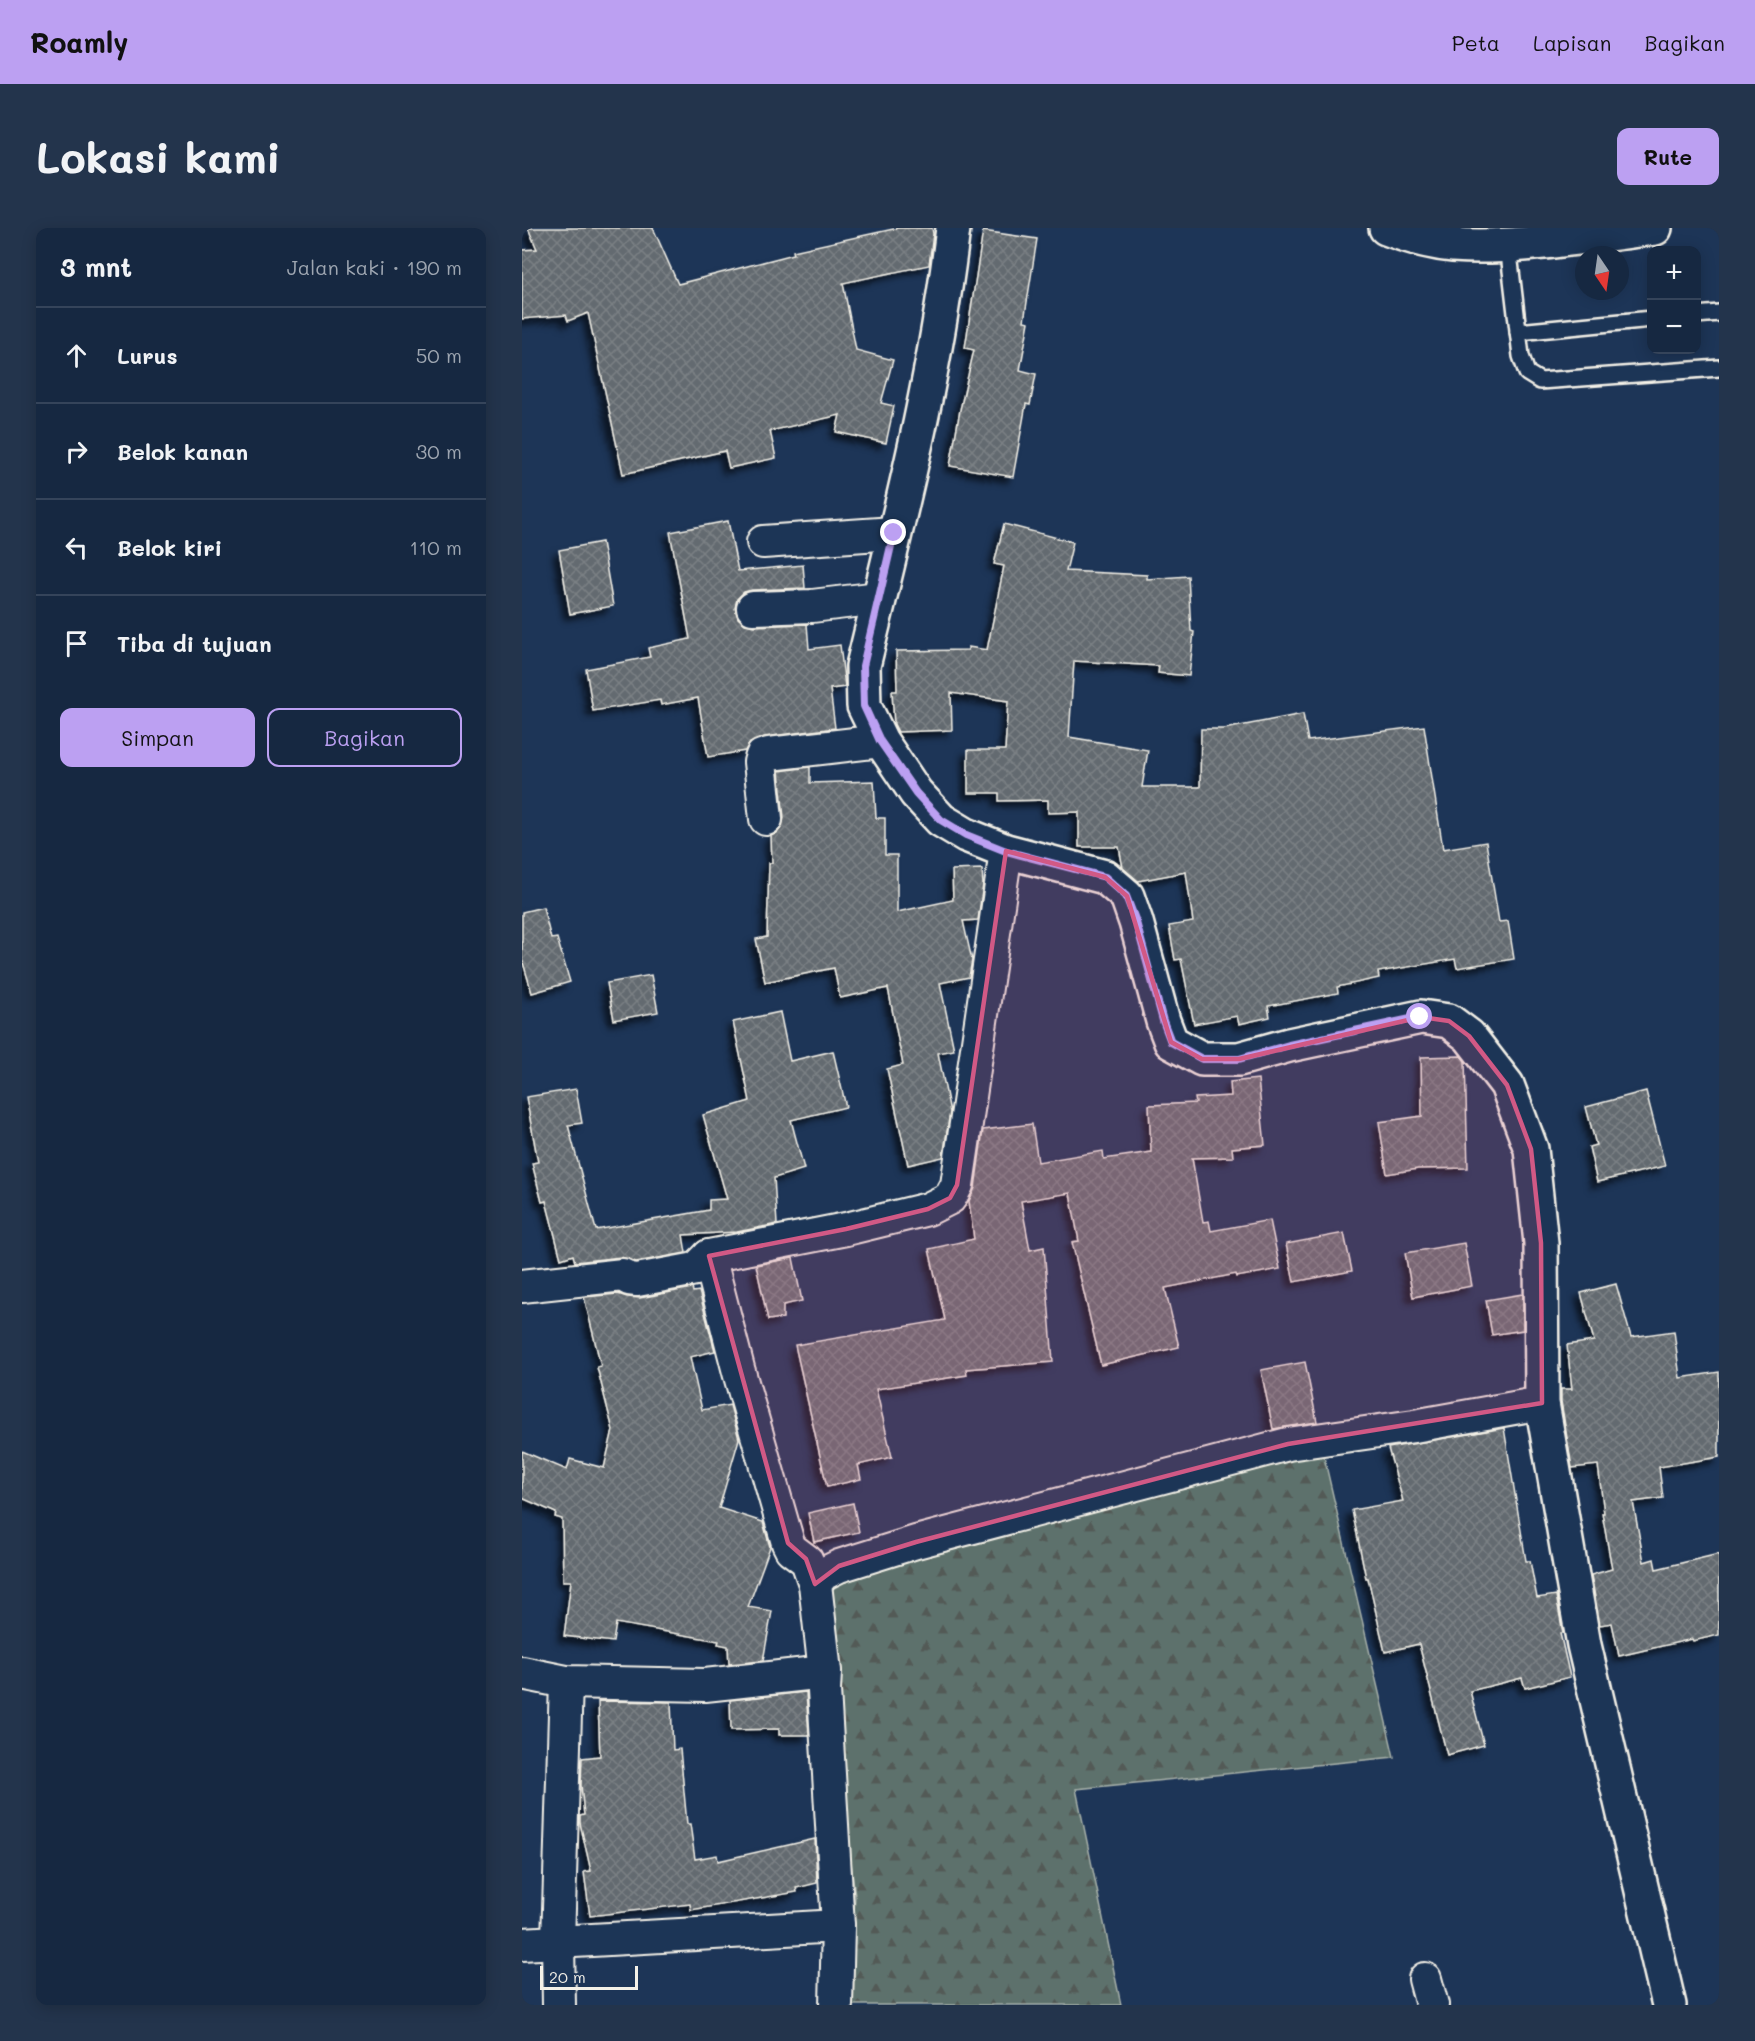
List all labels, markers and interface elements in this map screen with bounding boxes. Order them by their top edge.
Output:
text: Roamly [30,24,129,60]
text: Peta [1452,29,1500,56]
text: Lapisan [1533,29,1611,56]
text: Bagikan [1644,29,1725,56]
button: Rute [1617,128,1719,185]
text: Lokasi kami [36,129,281,184]
north arrow [1575,246,1629,300]
map controls [1647,246,1701,354]
button: + [1647,246,1701,300]
text: 3 mnt [60,250,132,284]
text: Jalan kaki · 190 m [287,254,462,280]
button: − [1647,300,1701,354]
icon: ahead [60,339,93,372]
text: Lurus [117,341,178,370]
text: 50 m [416,342,462,368]
icon: right [60,435,93,468]
text: Belok kanan [117,437,248,466]
text: 30 m [416,438,462,464]
route end [880,519,906,545]
icon: left [60,531,93,564]
text: Belok kiri [117,533,222,562]
text: 110 m [409,534,462,560]
icon: arrive [60,627,93,660]
text: Tiba di tujuan [117,629,272,658]
button: Simpan [60,708,255,767]
button: Bagikan [267,708,462,767]
route start [1406,1003,1432,1029]
scale bar [540,1963,638,1990]
text: 20 m [549,1966,586,1987]

